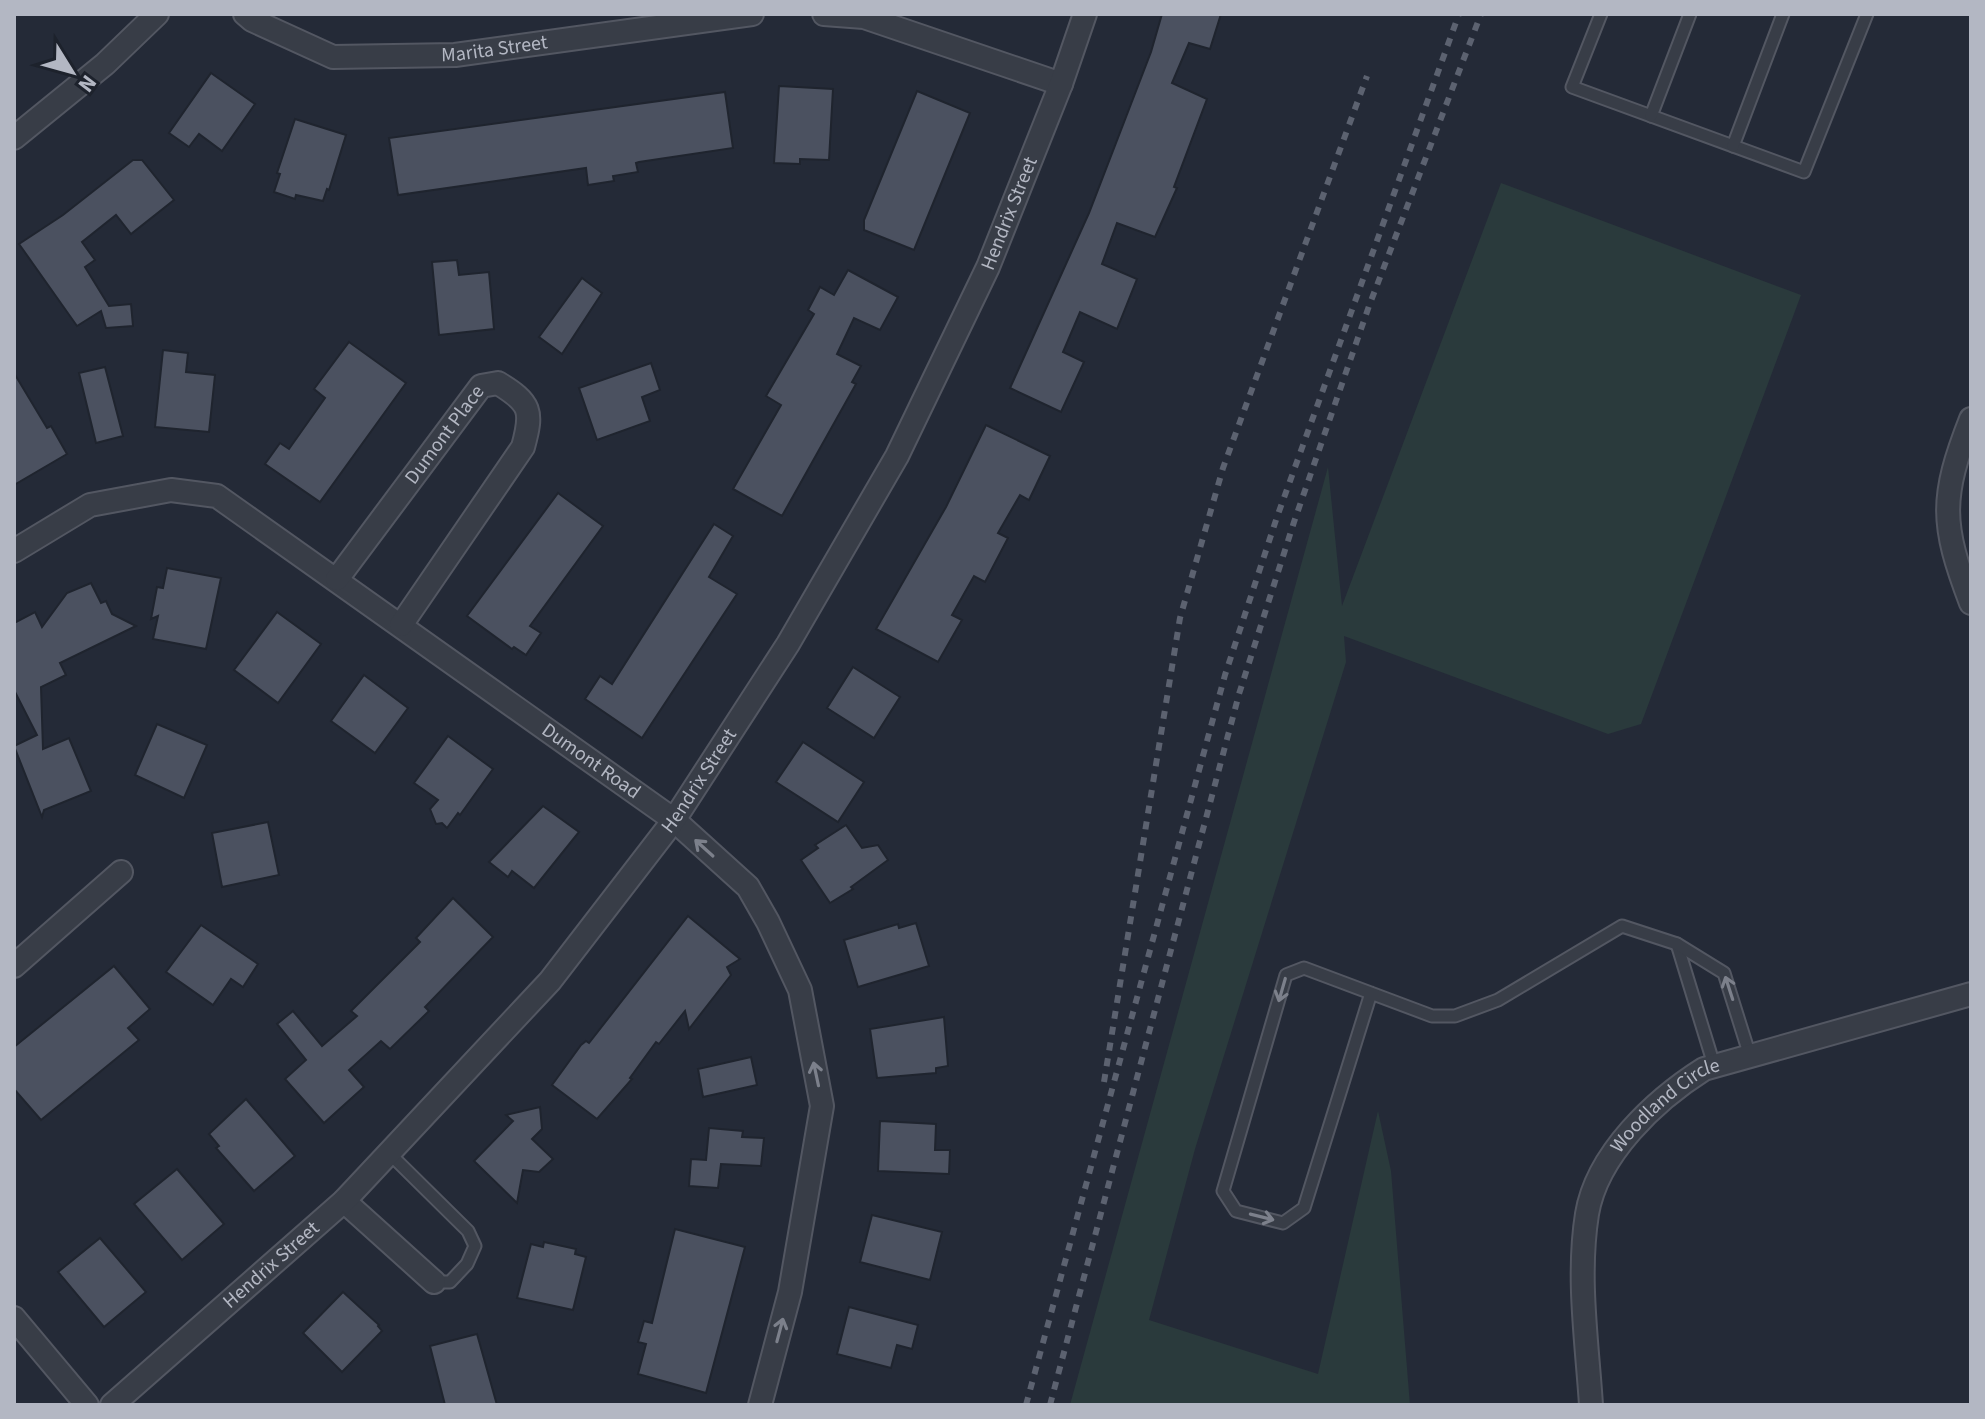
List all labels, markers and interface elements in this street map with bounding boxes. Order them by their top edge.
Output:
street label: Marita Street [441,28,550,69]
north arrow [32,32,112,112]
text: N [70,68,104,99]
street label: Hendrix Street [974,152,1045,274]
street label: Dumont Place [398,379,491,490]
street label: Dumont Road [536,716,646,806]
street label: Hendrix Street [655,723,744,839]
one-way arrow [695,839,715,857]
one-way arrow [1274,976,1289,1002]
one-way arrow [1720,976,1735,1001]
street label: Woodland Circle [1604,1051,1723,1159]
one-way arrow [808,1062,823,1088]
one-way arrow [1248,1211,1274,1226]
street label: Hendrix Street [217,1215,326,1315]
one-way arrow [773,1317,788,1343]

